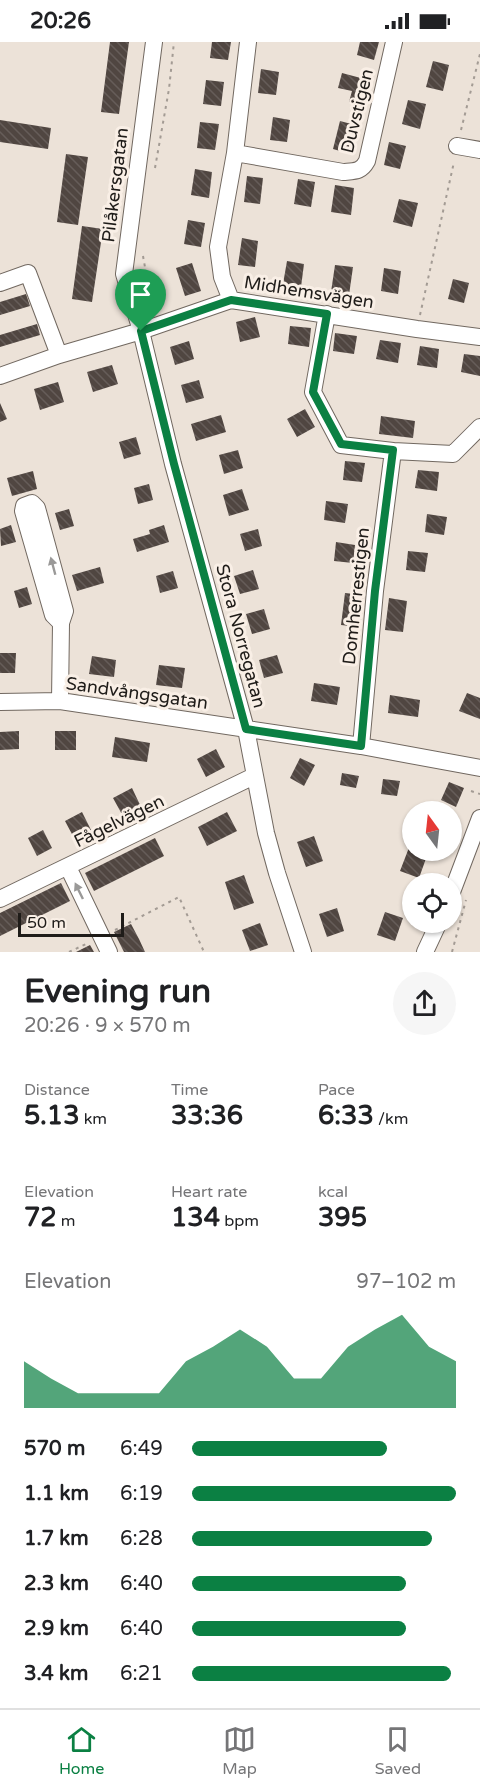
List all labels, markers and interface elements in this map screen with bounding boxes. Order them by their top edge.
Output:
text: 20:26 [30,8,91,34]
street label: Duvstigen [336,66,378,156]
street label: Pilåkersgatan [97,126,133,244]
pin [115,269,166,331]
street label: Midhemsvägen [242,271,376,313]
icon: arrive [124,278,157,311]
street label: Domherrestigen [338,526,374,666]
one-way arrow [48,557,57,575]
street label: Stora Norregatan [211,562,271,710]
street label: Sandvångsgatan [65,672,209,714]
street label: Fågelvägen [70,790,168,852]
north arrow [402,801,462,861]
map controls [402,801,462,933]
button: locate [402,873,462,933]
one-way arrow [74,882,83,899]
scale bar [18,910,124,938]
text: 50 m [27,913,66,933]
text: Evening run [24,972,211,1011]
button: share [393,972,456,1035]
text: 20:26 · 9 × 570 m [24,1014,191,1038]
text: Distance [24,1080,90,1100]
text: Time [171,1080,208,1100]
text: Pace [318,1080,355,1100]
text: 5.13 [24,1100,79,1131]
text: 33:36 [171,1100,243,1131]
text: 6:33 [318,1100,374,1131]
text: km [79,1109,107,1129]
text: /km [374,1109,408,1129]
text: Elevation [24,1182,94,1202]
text: Heart rate [171,1182,247,1202]
text: kcal [318,1182,348,1202]
text: 72 [24,1202,57,1233]
text: 134 [171,1202,220,1233]
text: 395 [318,1202,367,1233]
text: m [57,1211,76,1231]
text: bpm [220,1211,259,1231]
text: Elevation [24,1270,111,1294]
text: 97–102 m [356,1270,456,1294]
text: 570 m [24,1437,85,1461]
text: 6:49 [120,1437,163,1461]
text: 1.1 km [24,1482,89,1506]
text: 6:19 [120,1482,163,1506]
text: 1.7 km [24,1527,89,1551]
text: 6:28 [120,1527,163,1551]
text: 2.3 km [24,1572,89,1596]
text: 6:40 [120,1572,163,1596]
text: 2.9 km [24,1617,89,1641]
text: 6:40 [120,1617,163,1641]
text: 3.4 km [24,1662,88,1686]
text: 6:21 [120,1662,163,1686]
tab: Home [59,1723,104,1779]
tab: Map [222,1723,257,1779]
tab: Saved [375,1723,421,1779]

